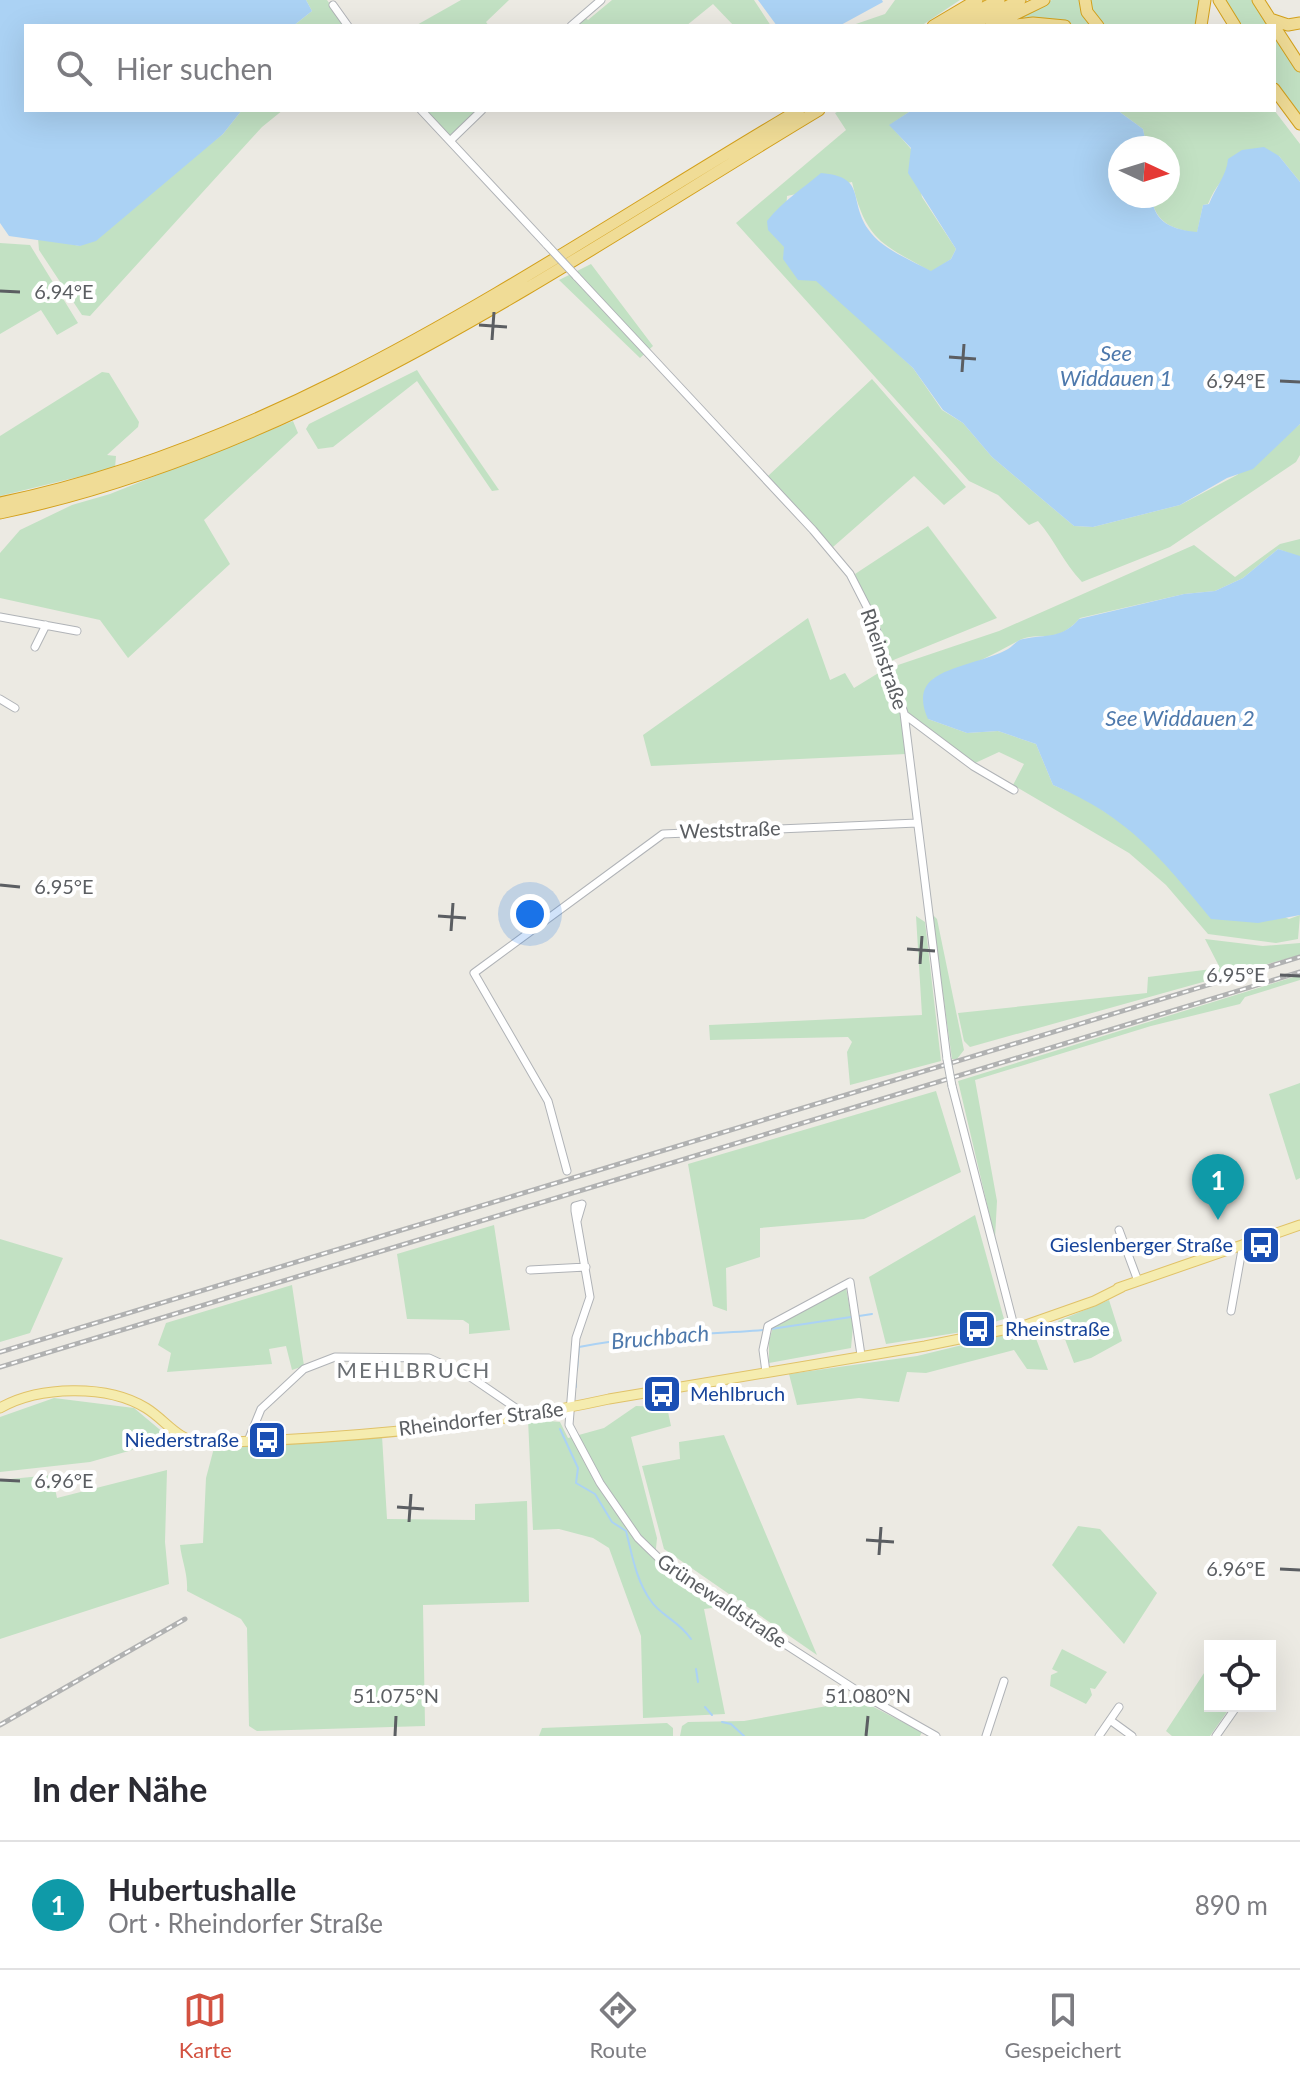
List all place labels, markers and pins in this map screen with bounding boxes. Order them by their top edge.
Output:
pin: 1 [1192,1154,1244,1220]
bus stop icon: Gieslenberger Straße [1240,1224,1282,1266]
place label: Gieslenberger Straße [1050,1232,1233,1256]
bus stop icon: Rheinstraße [956,1308,998,1350]
place label: Rheinstraße [1005,1316,1110,1340]
bus stop icon: Mehlbruch [641,1373,683,1415]
place label: Mehlbruch [690,1381,785,1405]
bus stop icon: Niederstraße [246,1419,288,1461]
place label: Niederstraße [124,1427,239,1451]

